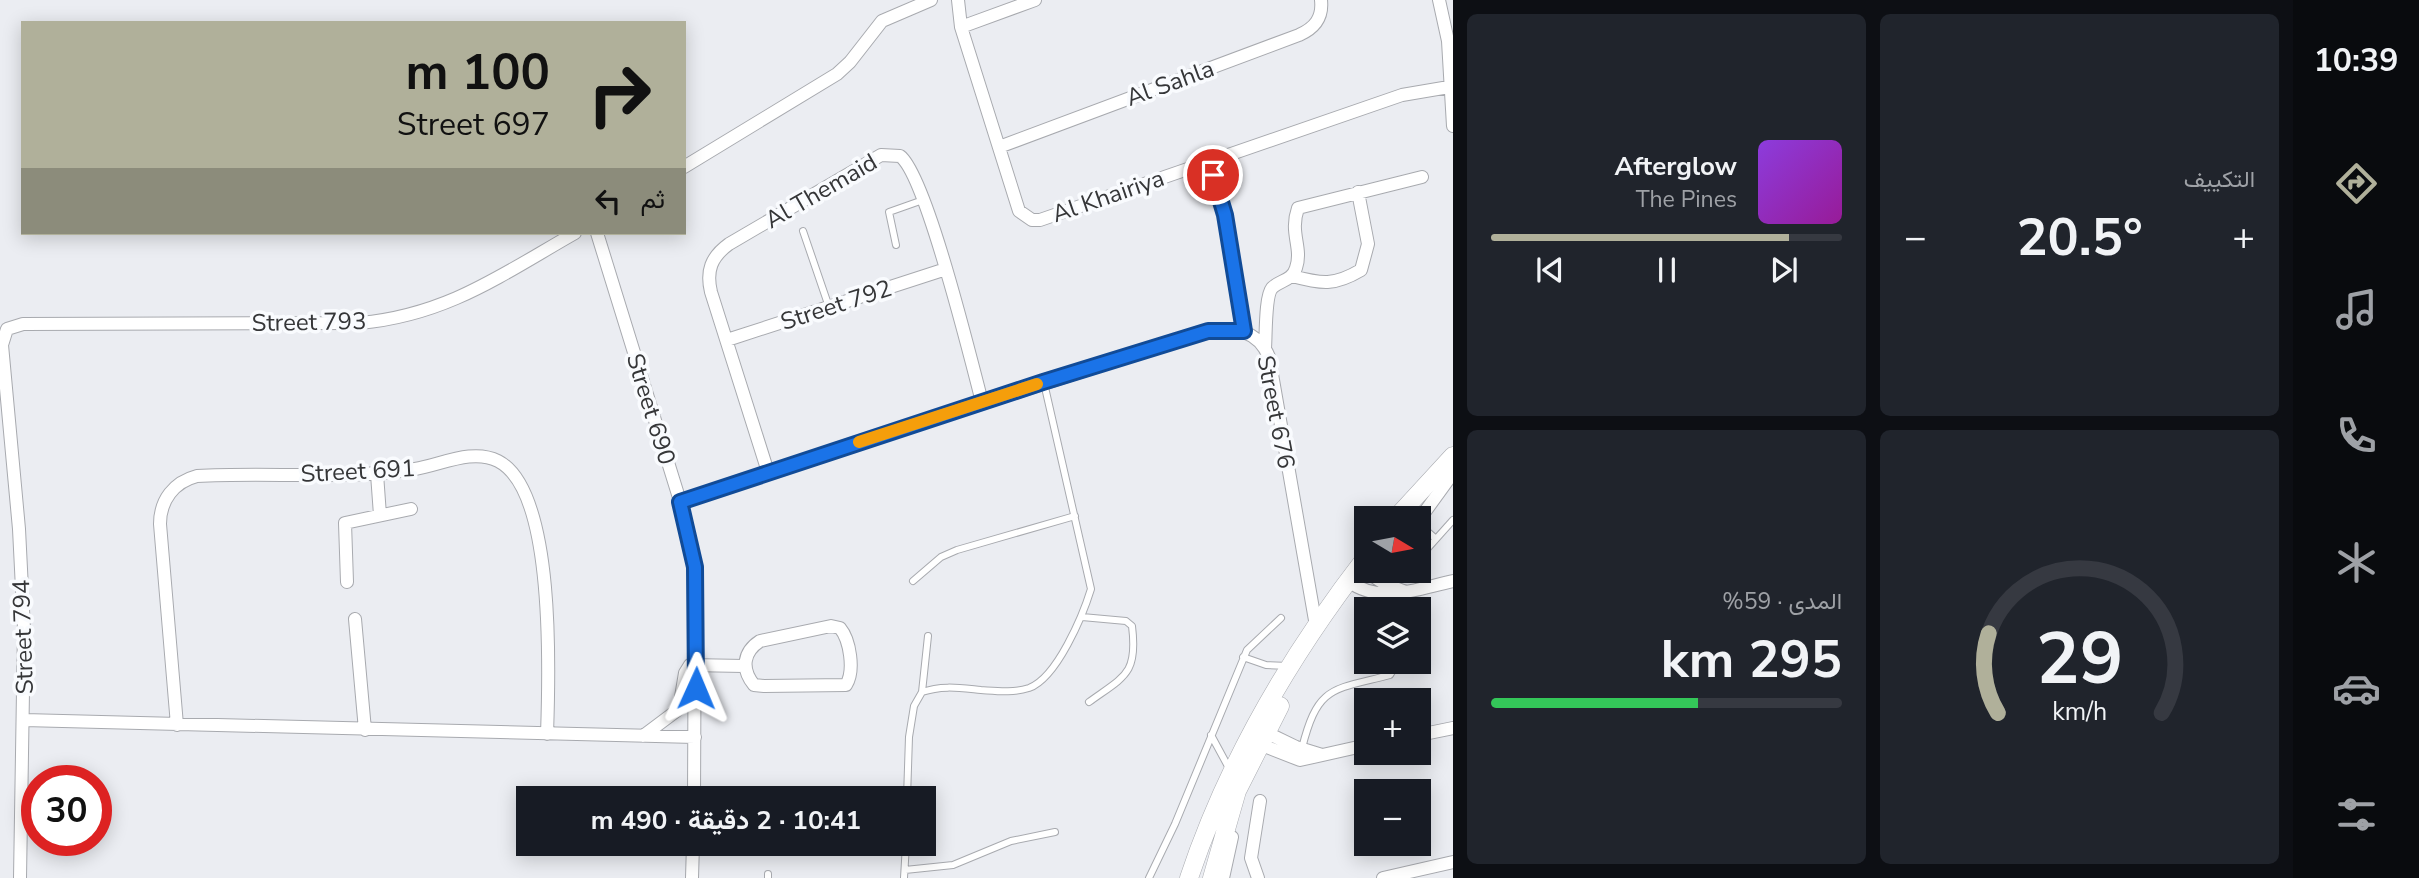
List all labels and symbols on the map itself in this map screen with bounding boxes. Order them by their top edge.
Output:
street label: Al Sahla [1121,52,1219,114]
pin [1183,145,1243,205]
street label: Al Themaid [759,146,883,236]
street label: Al Khairiya [1048,162,1168,230]
street label: Street 792 [776,272,896,338]
street label: Street 793 [251,305,367,339]
street label: Street 690 [619,349,683,469]
street label: Street 676 [1249,353,1303,471]
street label: Street 691 [300,452,416,490]
north arrow [1354,506,1432,583]
street label: Street 794 [5,579,41,695]
position arrow [659,651,733,725]
speed limit sign: 30 [21,765,112,856]

